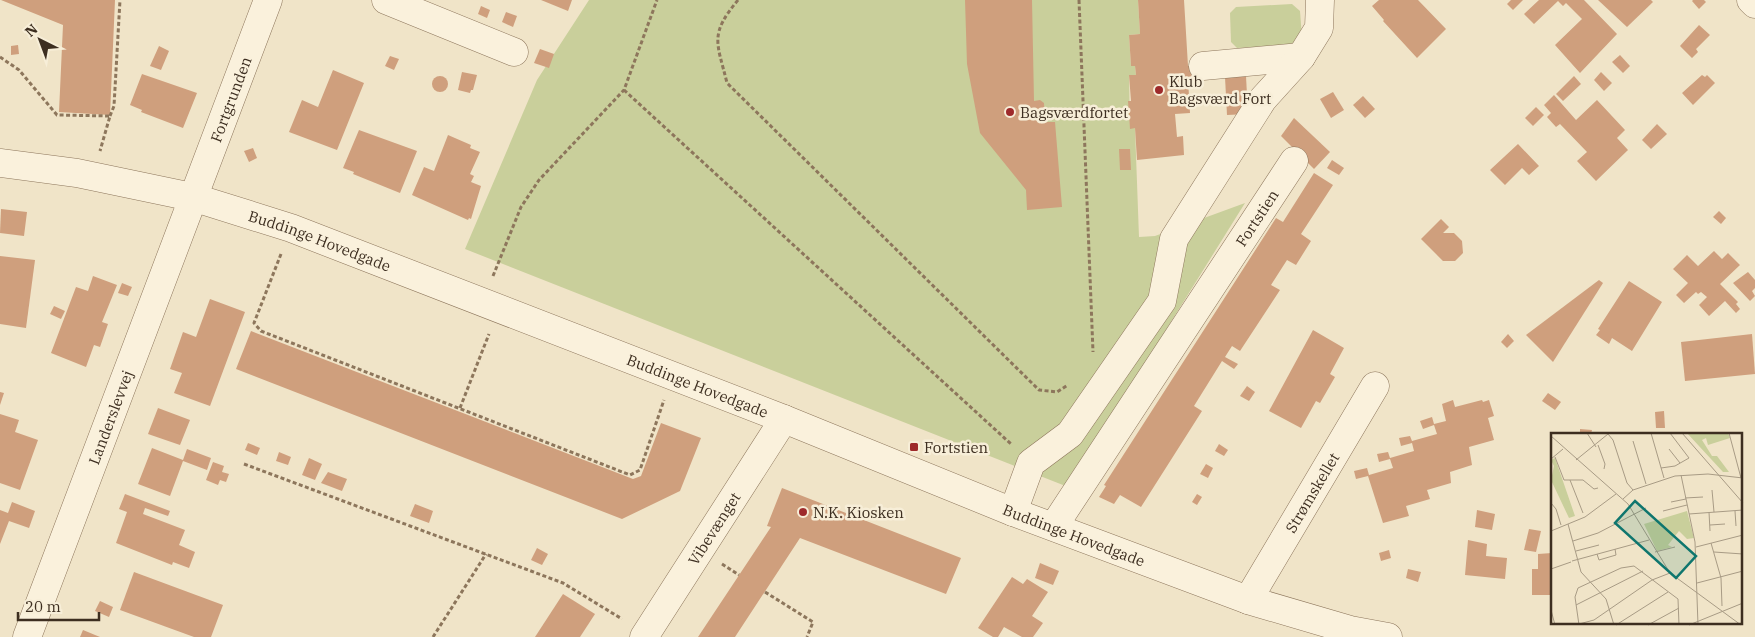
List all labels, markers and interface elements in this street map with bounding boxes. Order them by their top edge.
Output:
north arrow [15,15,65,65]
text: N [21,20,41,41]
street label: Fortgrunden [206,53,255,145]
place label: Klub Bagsværd Fort [1169,72,1271,108]
marker: Klub Bagsværd Fort [1153,84,1165,96]
place label: Bagsværdfortet [1020,103,1128,122]
marker: Bagsværdfortet [1004,106,1016,118]
street label: Fortstien [1231,185,1283,250]
street label: Buddinge Hovedgade [246,206,394,275]
street label: Buddinge Hovedgade [624,350,771,422]
street label: Landerslevvej [84,367,137,467]
inset map [1551,433,1742,624]
place label: Fortstien [924,438,989,457]
marker: Fortstien [908,441,920,453]
street label: Strømskellet [1281,449,1343,536]
street label: Vibevænget [683,488,744,568]
street label: Buddinge Hovedgade [1000,499,1148,570]
place label: N.K. Kiosken [813,503,904,522]
marker: N.K. Kiosken [797,506,809,518]
scale bar [18,590,99,622]
text: 20 m [25,597,61,616]

